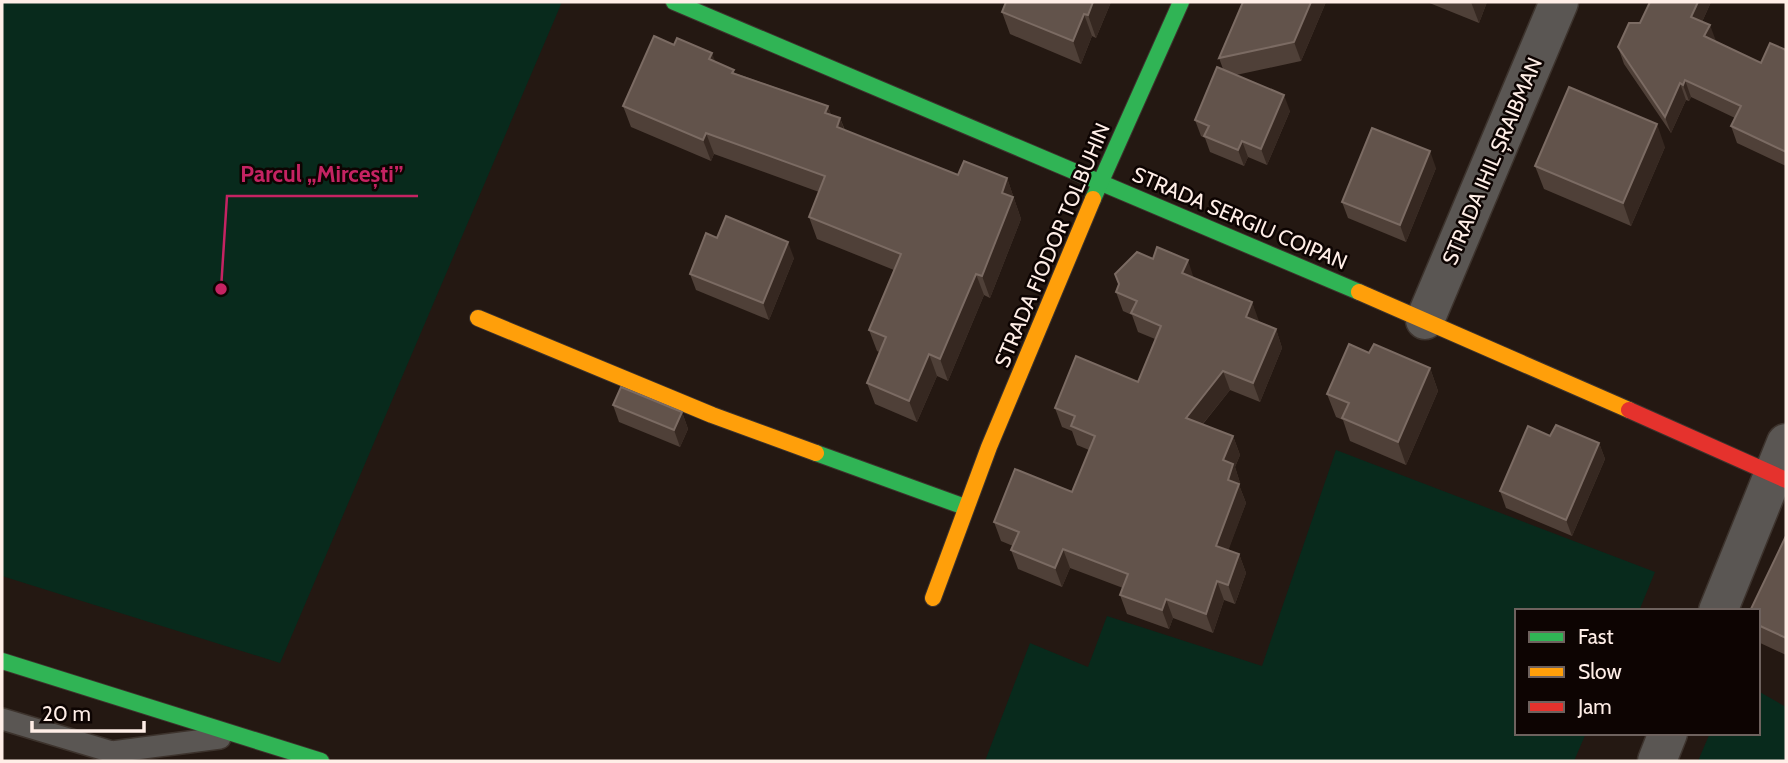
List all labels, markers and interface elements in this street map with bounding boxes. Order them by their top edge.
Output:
street label: STRADA IHIL ȘRAIBMAN [1437,53,1549,269]
street label: STRADA FIODOR TOLBUHIN [989,119,1115,371]
callout: Parcul „Mircești” [227,152,418,196]
text: Parcul „Mircești” [240,160,404,189]
street label: STRADA SERGIU COIPAN [1129,161,1351,275]
legend [1515,609,1760,735]
text: Fast [1578,624,1614,649]
text: Slow [1578,659,1622,684]
scale bar [32,690,144,734]
text: Jam [1577,694,1612,719]
text: 20 m [42,701,91,726]

